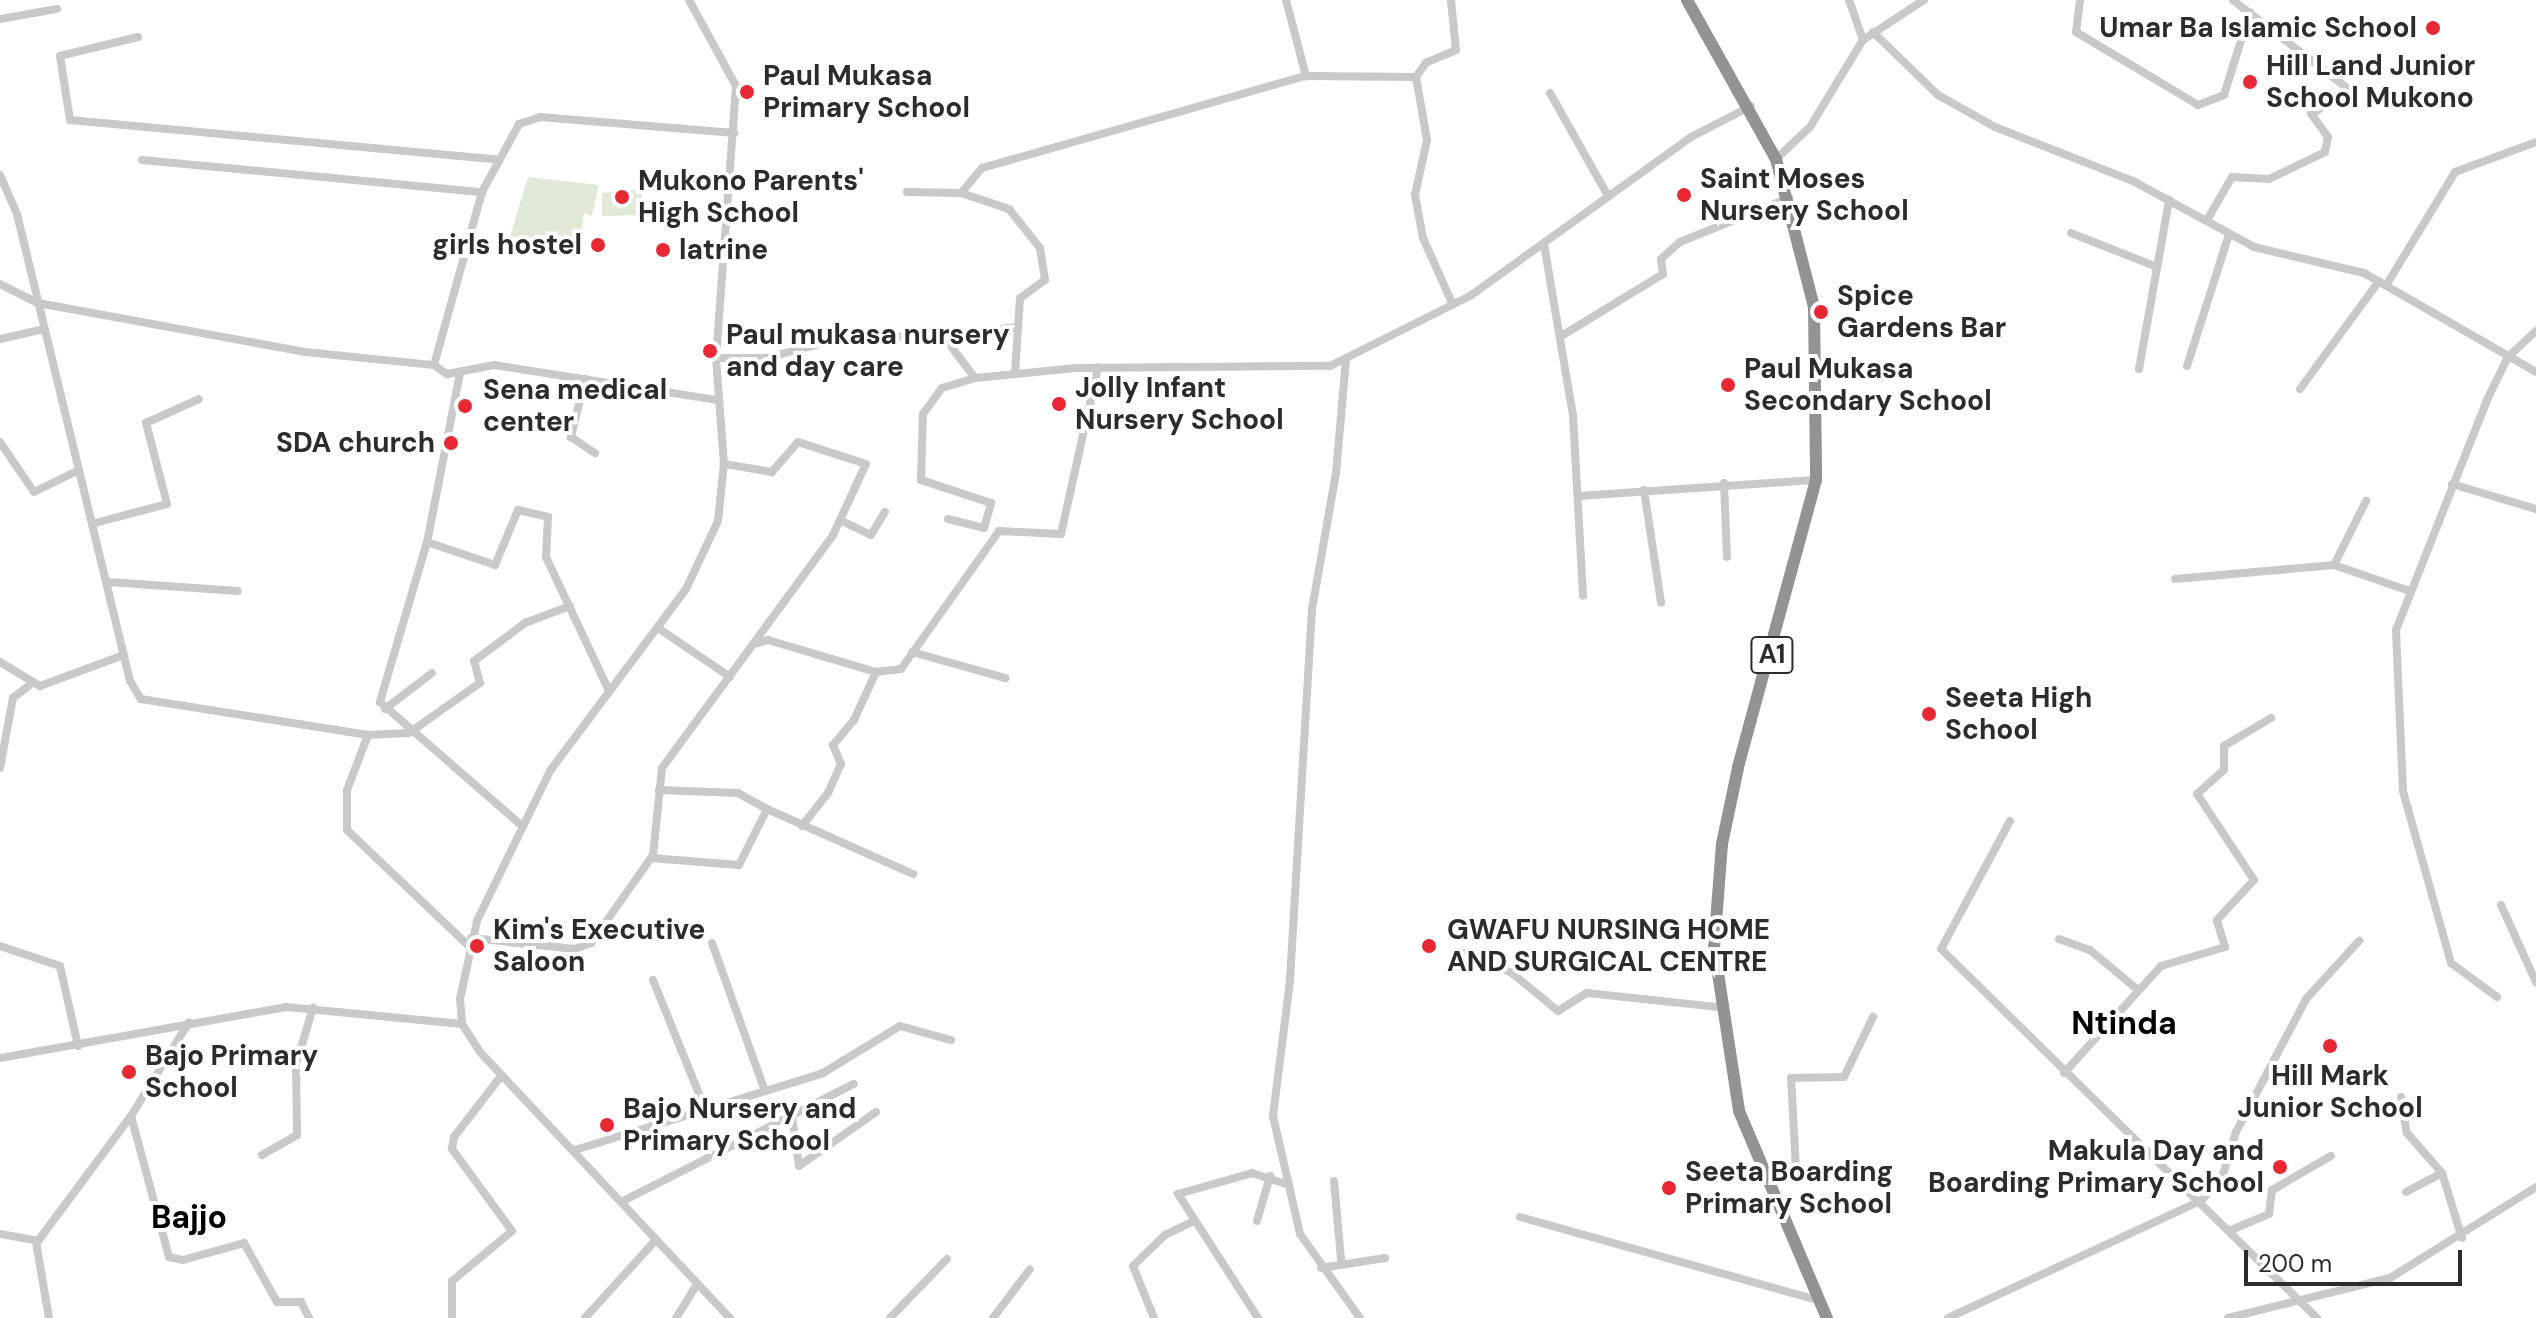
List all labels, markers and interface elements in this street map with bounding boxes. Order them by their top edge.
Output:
place label: Umar Ba Islamic School [2099,11,2417,45]
marker: Umar Ba Islamic School [2424,19,2442,37]
place label: Hill Land Junior School Mukono [2266,49,2475,115]
place label: Paul Mukasa Primary School [763,59,970,125]
marker: Hill Land Junior School Mukono [2241,73,2259,91]
marker: Paul Mukasa Primary School [738,83,756,101]
place label: Saint Moses Nursery School [1700,162,1909,228]
place label: Mukono Parents' High School [638,164,864,230]
marker: Saint Moses Nursery School [1675,186,1693,204]
marker: Mukono Parents' High School [613,188,631,206]
place label: girls hostel [432,228,582,262]
place label: latrine [679,233,768,267]
marker: girls hostel [589,236,607,254]
marker: latrine [654,241,672,259]
place label: Spice Gardens Bar [1837,279,2006,345]
marker: Spice Gardens Bar [1812,303,1830,321]
place label: Paul mukasa nursery and day care [726,318,1010,384]
marker: Paul mukasa nursery and day care [701,342,719,360]
place label: Paul Mukasa Secondary School [1744,352,1992,418]
place label: Jolly Infant Nursery School [1075,371,1284,437]
place label: Sena medical center [483,373,667,439]
marker: Paul Mukasa Secondary School [1719,376,1737,394]
marker: Sena medical center [454,395,476,417]
marker: Jolly Infant Nursery School [1050,395,1068,413]
place label: SDA church [276,426,435,460]
marker: SDA church [442,434,460,452]
road number: A1 [1750,633,1794,677]
place label: Seeta High School [1945,681,2092,747]
marker: Seeta High School [1920,705,1938,723]
place label: Kim's Executive Saloon [493,913,705,979]
place label: GWAFU NURSING HOME AND SURGICAL CENTRE [1447,913,1770,979]
marker: GWAFU NURSING HOME AND SURGICAL CENTRE [1418,935,1440,957]
marker: Kim's Executive Saloon [468,937,486,955]
district label: Ntinda [2071,1004,2177,1042]
marker: Hill Mark Junior School [2321,1037,2339,1055]
place label: Bajo Primary School [145,1039,318,1105]
place label: Hill Mark Junior School [2237,1059,2423,1125]
marker: Bajo Primary School [120,1063,138,1081]
place label: Bajo Nursery and Primary School [623,1092,856,1158]
marker: Bajo Nursery and Primary School [598,1116,616,1134]
place label: Makula Day and Boarding Primary School [1928,1134,2264,1200]
place label: Seeta Boarding Primary School [1685,1155,1893,1221]
marker: Makula Day and Boarding Primary School [2271,1158,2289,1176]
marker: Seeta Boarding Primary School [1660,1179,1678,1197]
district label: Bajjo [151,1198,227,1236]
scale bar [2248,1234,2466,1284]
text: 200 m [2258,1248,2332,1279]

